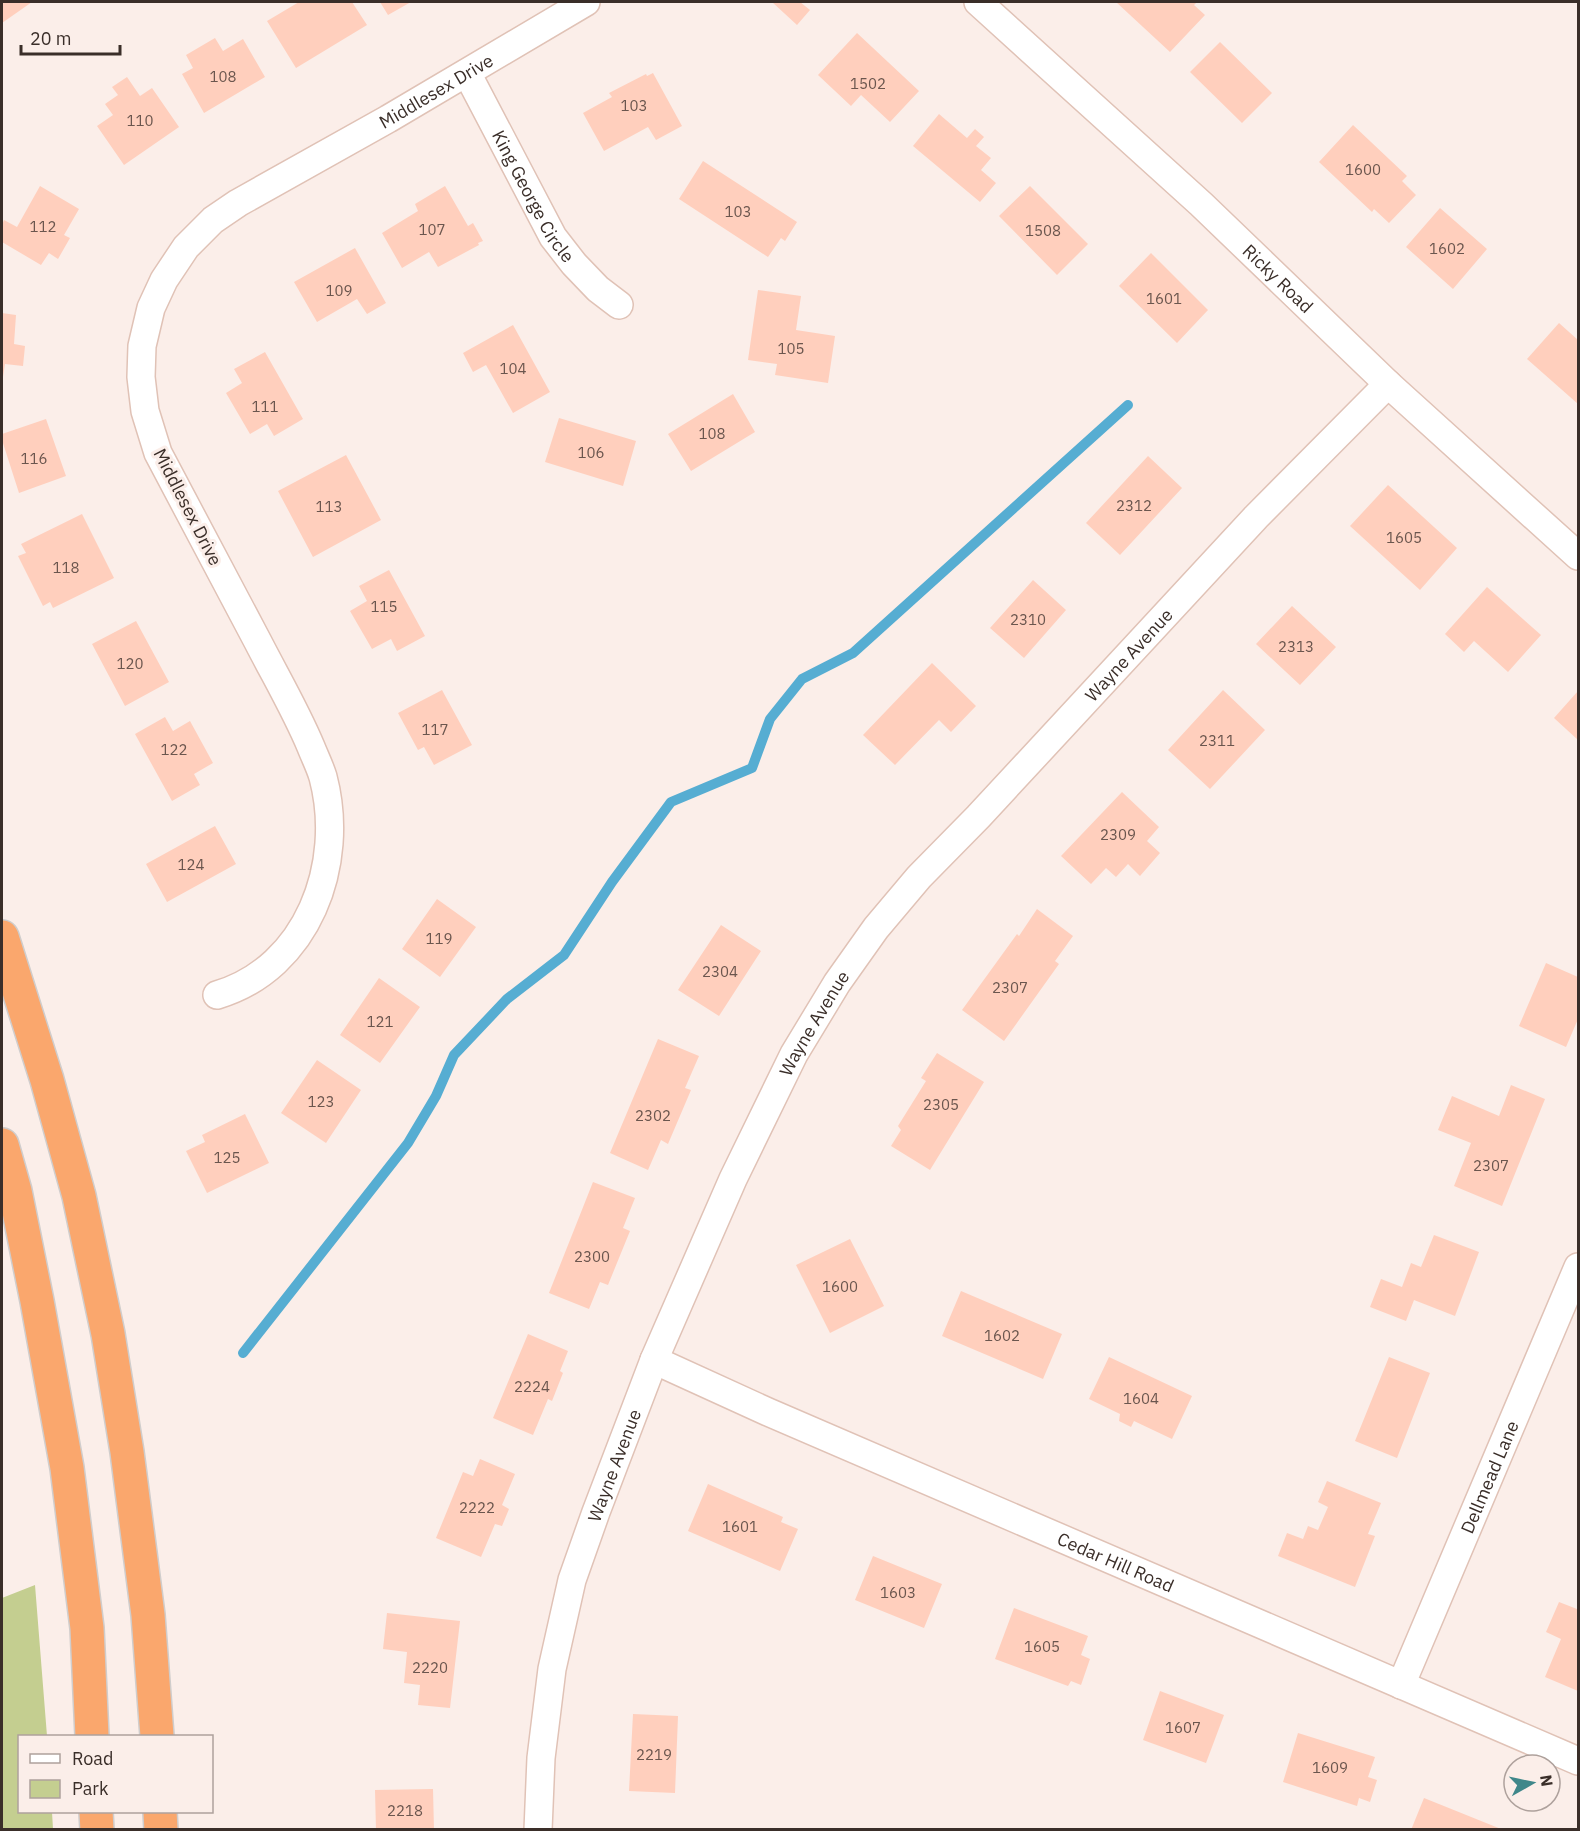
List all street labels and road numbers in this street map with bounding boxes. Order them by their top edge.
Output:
street label: Middlesex Drive [375,48,497,133]
street label: King George Circle [487,126,580,267]
street label: Ricky Road [1238,239,1318,318]
street label: Middlesex Drive [149,445,227,570]
street label: Wayne Avenue [1080,603,1177,706]
street label: Wayne Avenue [774,966,854,1080]
street label: Wayne Avenue [582,1406,646,1525]
street label: Dellmead Lane [1455,1417,1523,1537]
street label: Cedar Hill Road [1054,1527,1178,1597]

